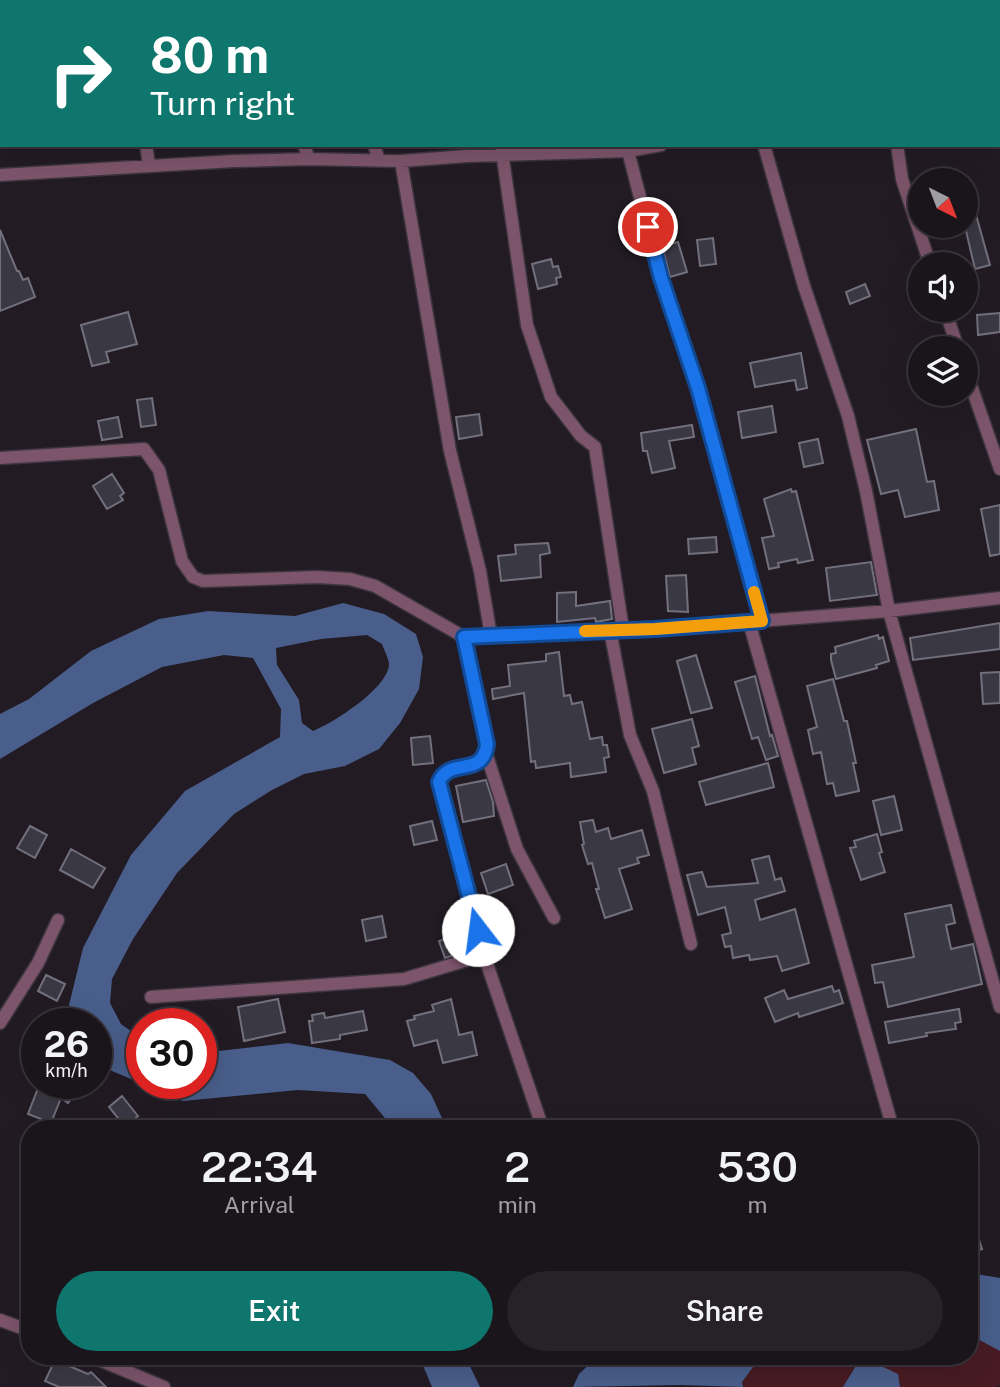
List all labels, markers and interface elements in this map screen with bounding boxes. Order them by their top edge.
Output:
text: 80 m [150,26,269,84]
icon: right [35,28,126,119]
text: Turn right [150,85,295,122]
north arrow [908,168,978,238]
map controls [908,168,978,406]
pin [618,197,678,257]
icon: arrive [629,208,667,246]
button: sound [908,252,978,322]
button: layers [908,336,978,406]
position arrow [441,893,515,967]
speed limit sign: 30 [126,1008,217,1099]
text: 26 [44,1024,89,1065]
text: km/h [45,1060,88,1081]
text: 22:34 [201,1142,318,1191]
text: 2 [504,1142,530,1191]
text: 530 [717,1142,798,1191]
text: Arrival [224,1191,295,1218]
text: min [498,1191,537,1218]
text: m [747,1191,767,1218]
button: Exit [56,1271,493,1351]
button: Share [507,1271,943,1351]

